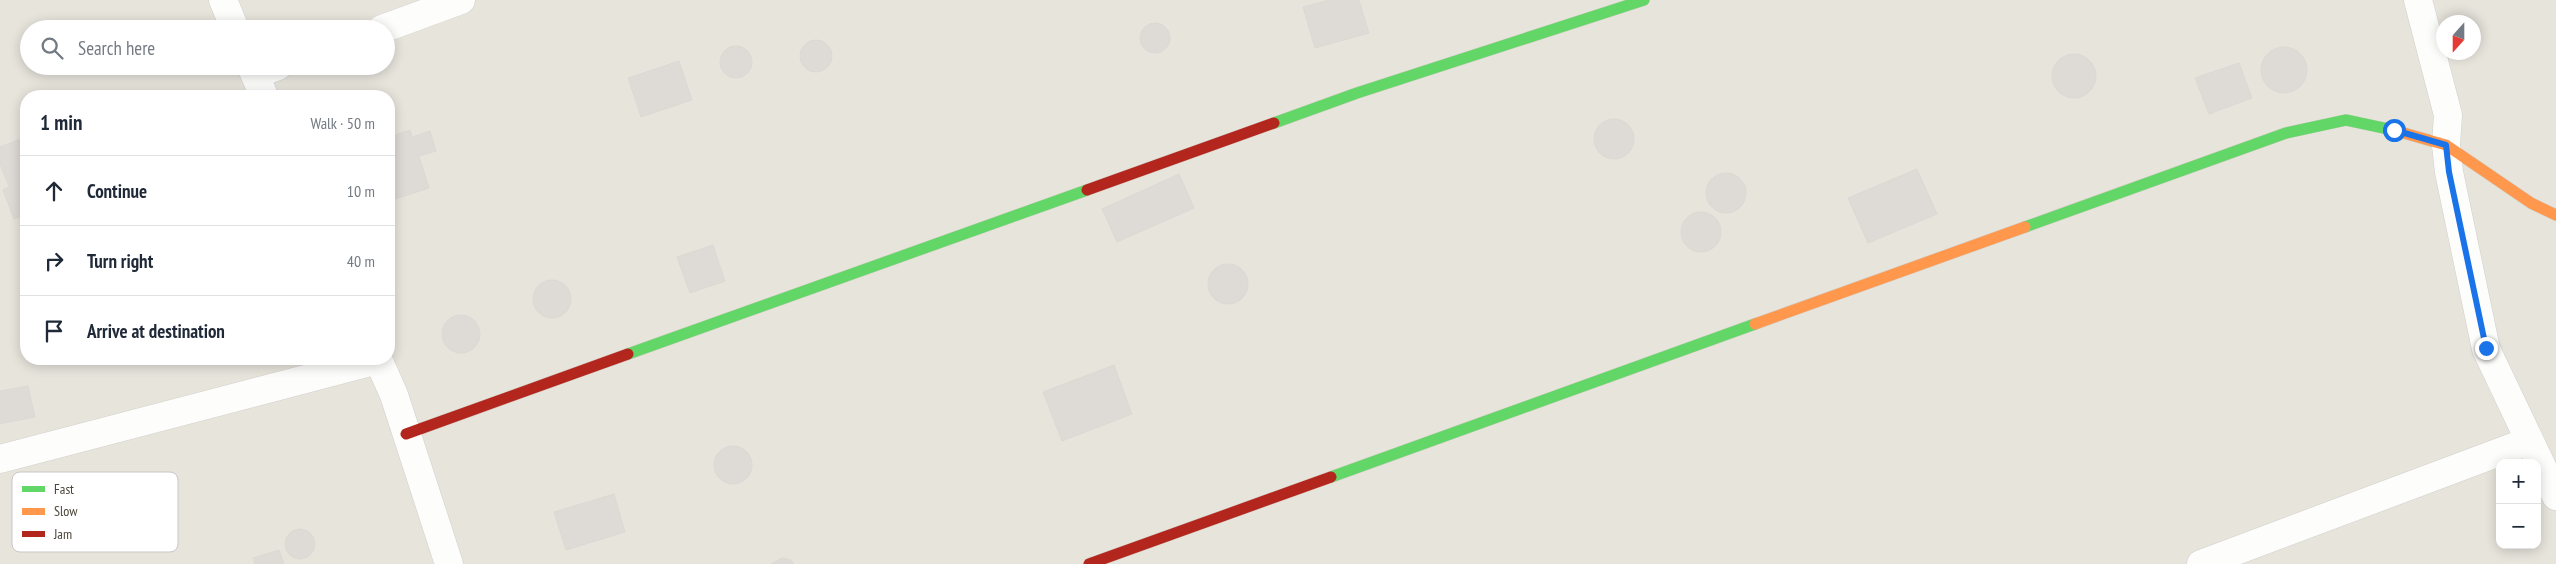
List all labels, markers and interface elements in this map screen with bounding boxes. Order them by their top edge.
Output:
north arrow [2436,15,2481,60]
search box [20,20,395,75]
icon: search [38,34,66,62]
text: Search here [78,36,155,60]
text: 1 min [40,109,82,136]
text: Walk · 50 m [310,113,375,133]
route start [2383,119,2406,142]
icon: ahead [40,177,68,205]
text: Continue [87,179,147,203]
text: 10 m [347,181,375,201]
icon: right [40,247,68,275]
text: Turn right [87,249,153,273]
text: 40 m [347,251,375,271]
icon: arrive [40,317,68,345]
text: Arrive at destination [87,319,225,343]
route end [2475,337,2498,360]
map controls [2496,459,2541,549]
button: + [2496,459,2541,504]
legend [12,472,178,552]
text: Fast [54,480,74,498]
text: Slow [54,502,78,520]
button: − [2496,504,2541,549]
text: Jam [53,525,72,543]

